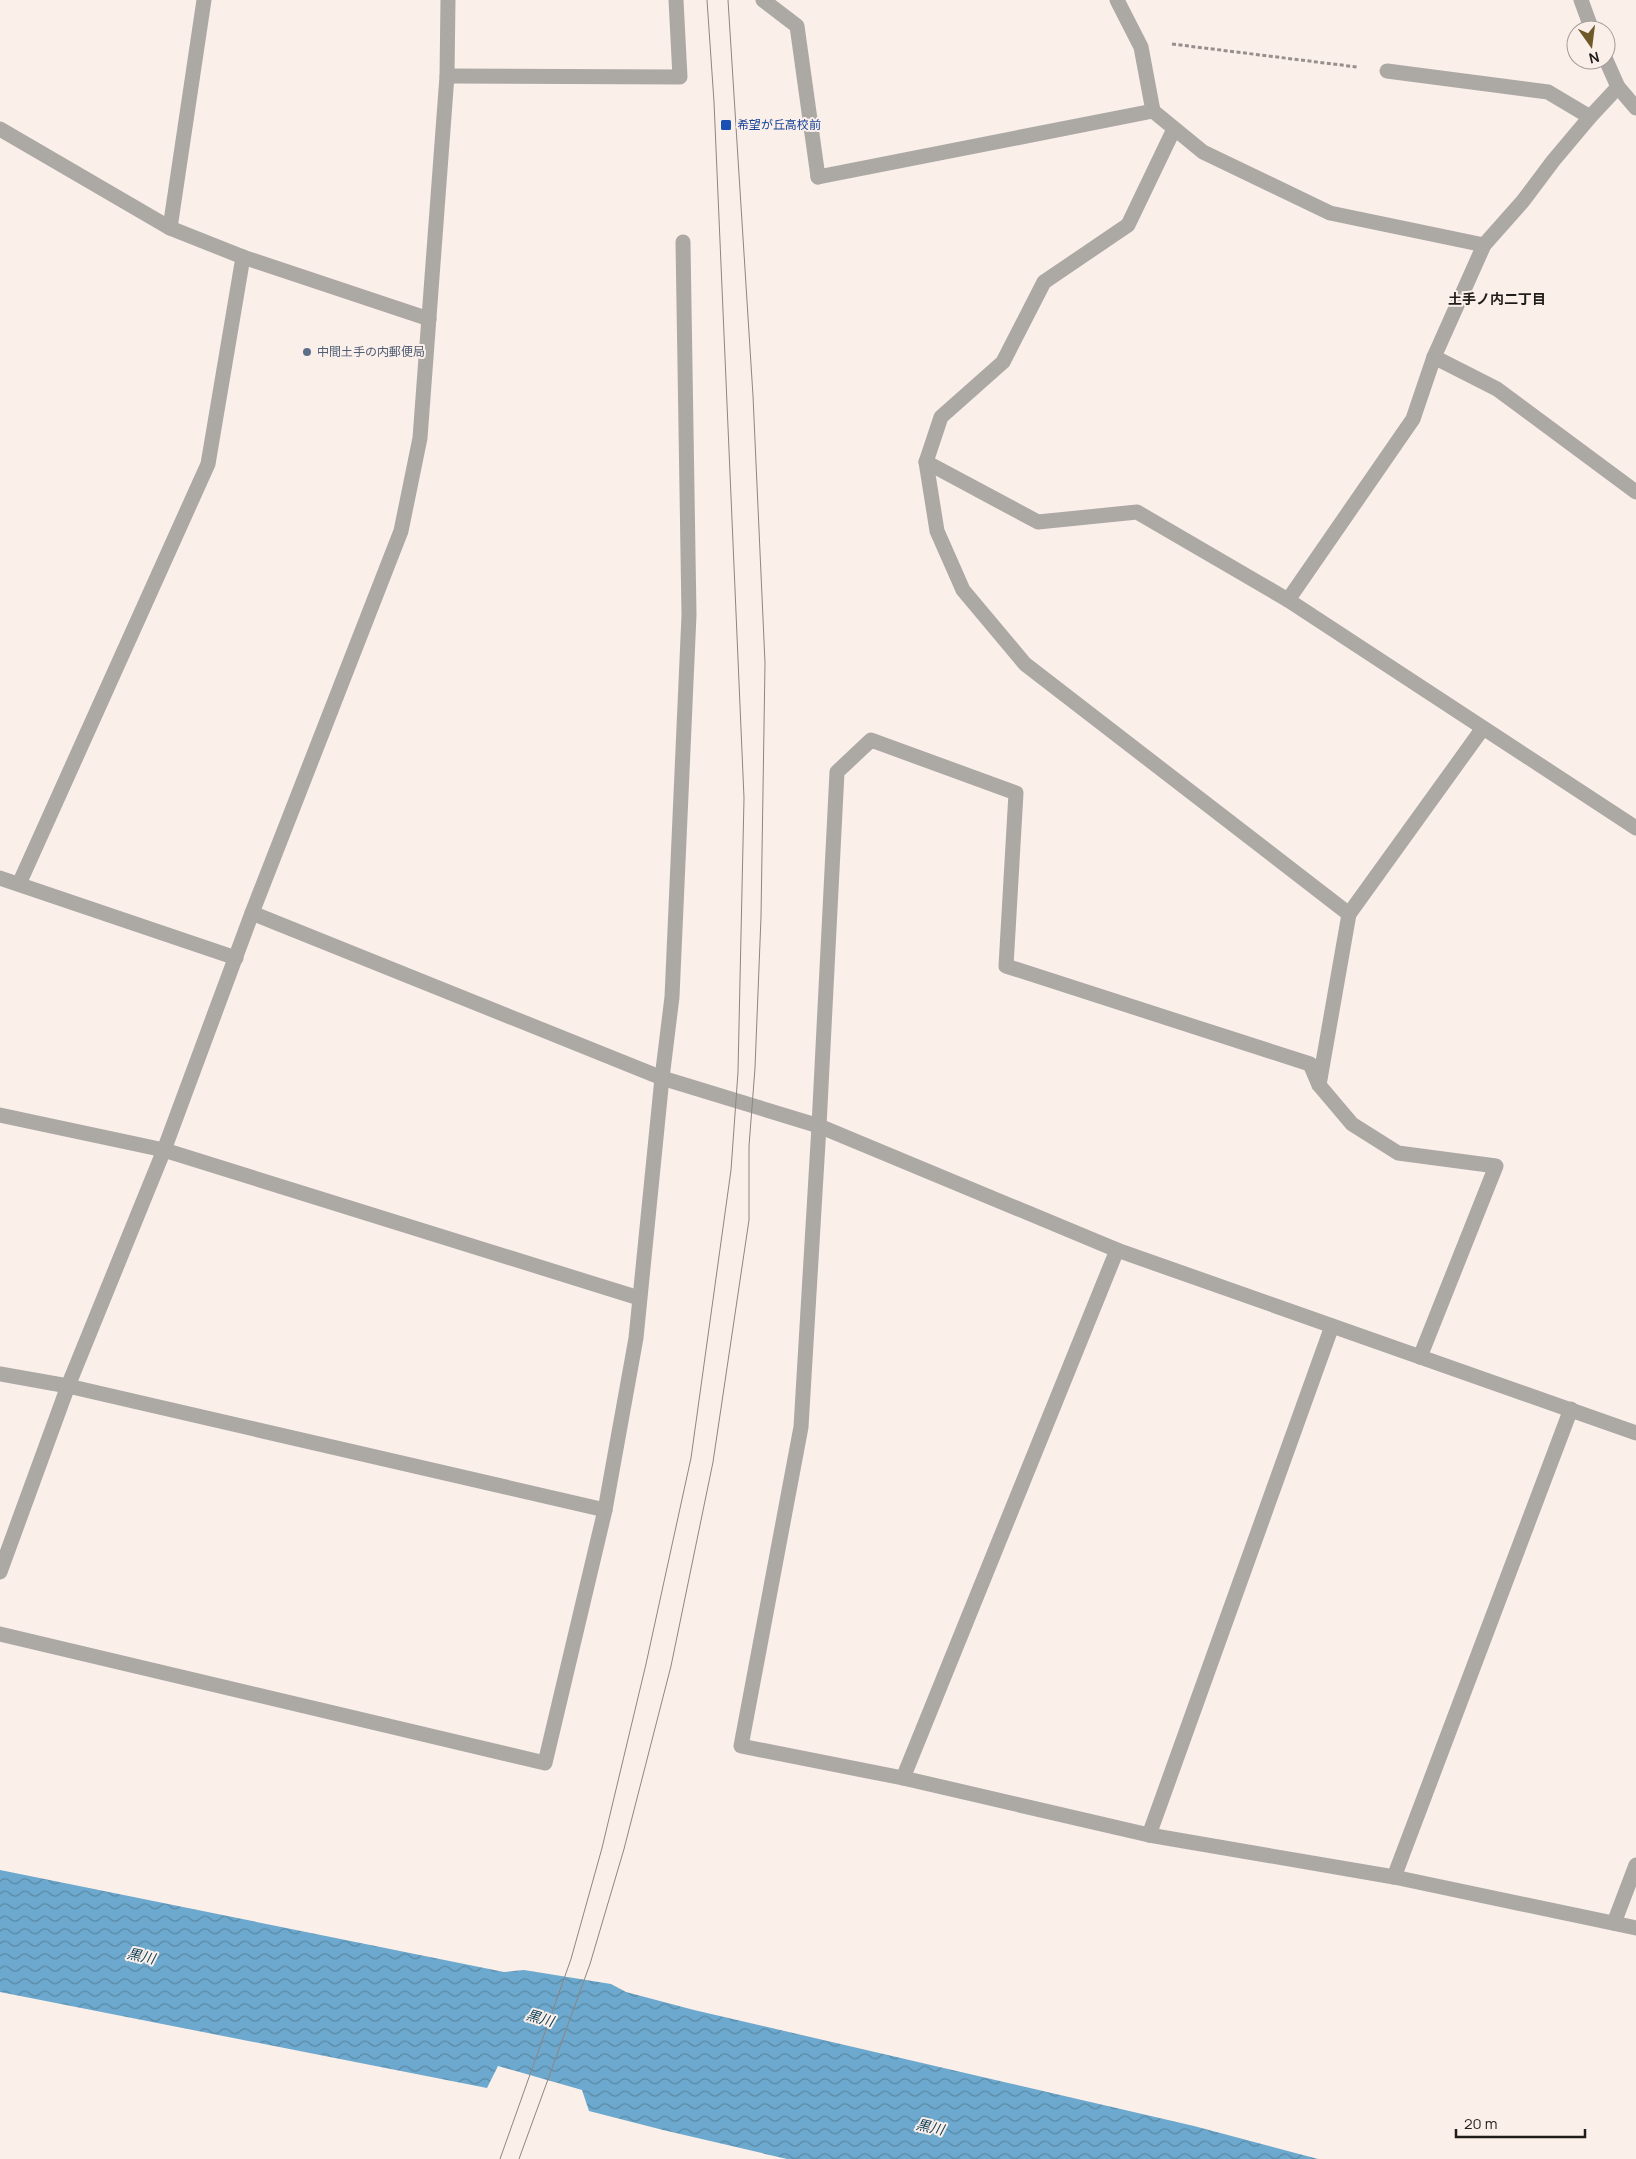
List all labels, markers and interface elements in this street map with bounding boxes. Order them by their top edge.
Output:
north arrow [1566,20,1616,70]
text: N [1587,48,1601,69]
place label: 希望が丘高校前 [737,116,821,133]
marker: 希望が丘高校前 [719,118,733,132]
district label: 土手ノ内二丁目 [1448,289,1546,308]
place label: 中間土手の内郵便局 [317,343,425,360]
marker: 中間土手の内郵便局 [301,346,313,358]
water label: 黒川 [125,1943,159,1968]
water label: 黒川 [524,2005,558,2031]
scale bar [1456,2106,1585,2138]
text: 20 m [1464,2113,1497,2134]
water label: 黒川 [914,2114,948,2139]

